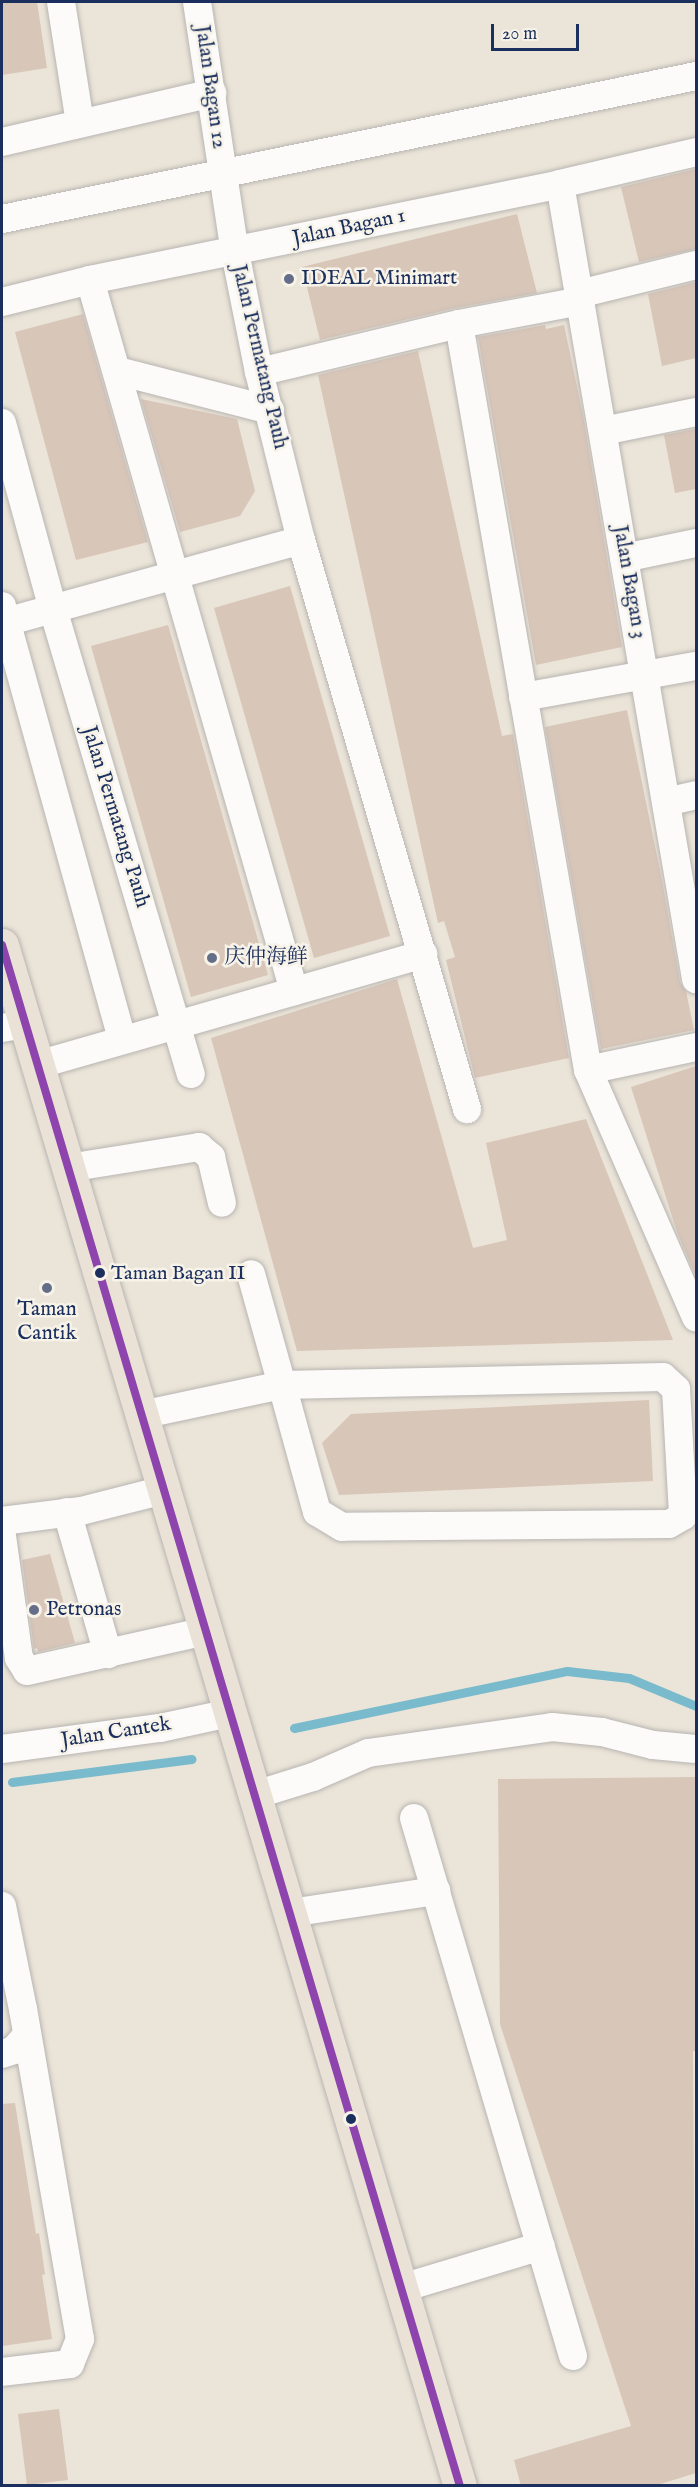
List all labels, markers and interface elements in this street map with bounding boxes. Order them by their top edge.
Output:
scale bar [494,12,582,50]
text: 20 m [502,23,537,46]
street label: Jalan Bagan 12 [189,24,231,150]
street label: Jalan Bagan 1 [290,204,408,252]
street label: Jalan Permatang Pauh [225,262,293,452]
place label: IDEAL Minimart [301,266,457,292]
marker: IDEAL Minimart [282,272,296,286]
street label: Jalan Bagan 3 [607,523,651,641]
street label: Jalan Permatang Pauh [75,723,155,911]
place label: 庆仲海鲜 [224,945,308,971]
marker: 庆仲海鲜 [205,951,219,965]
place label: Taman Bagan II [111,1261,245,1285]
marker: Taman Bagan II [94,1267,106,1279]
marker: Taman Cantik [40,1281,54,1295]
place label: Taman Cantik [17,1297,77,1347]
place label: Petronas [46,1597,121,1623]
marker: Petronas [27,1603,41,1617]
street label: Jalan Cantek [59,1712,173,1754]
unlabelled marker [345,2113,357,2125]

